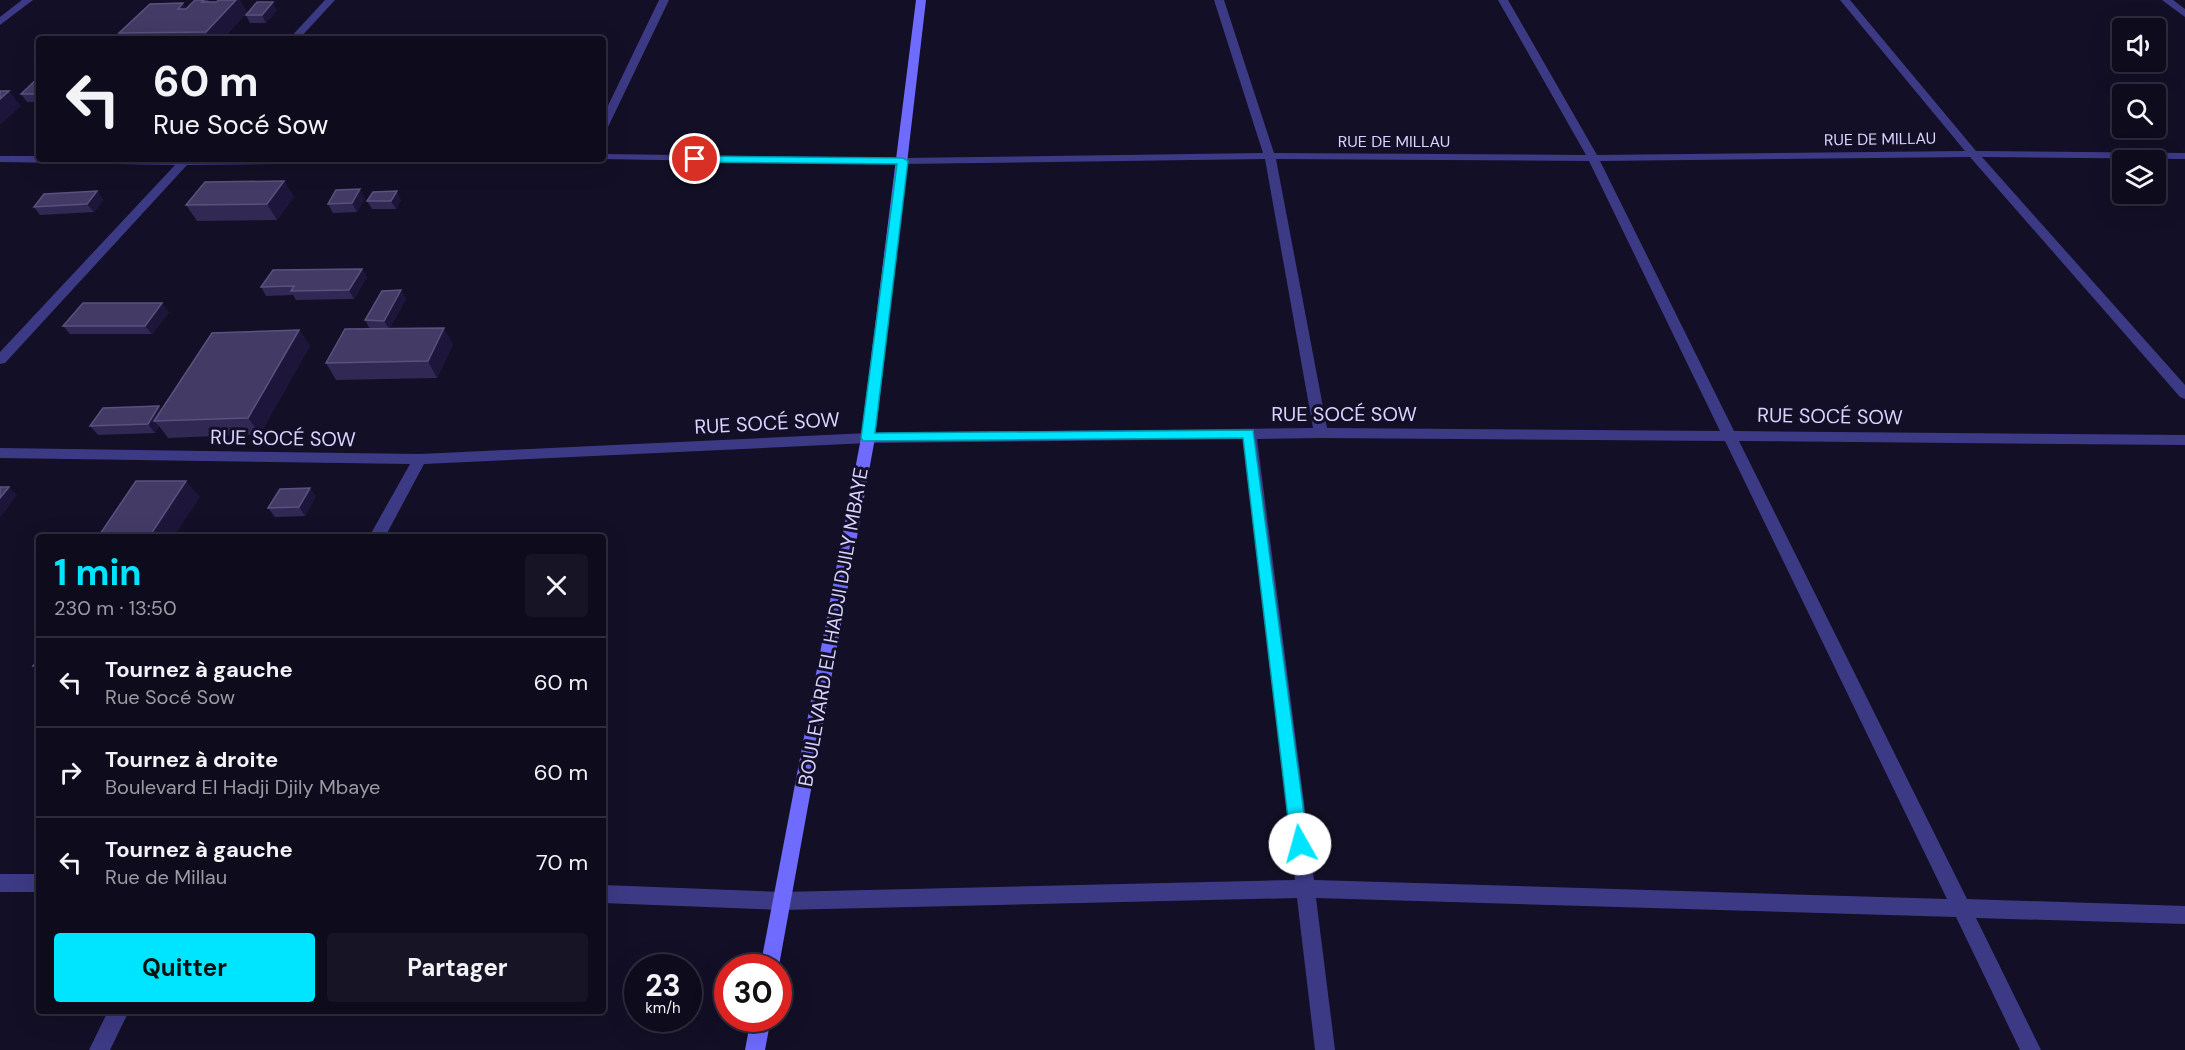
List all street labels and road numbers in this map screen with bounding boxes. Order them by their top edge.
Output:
street label: RUE DE MILLAU [1824,128,1936,150]
street label: RUE DE MILLAU [1338,131,1450,152]
street label: RUE SOCÉ SOW [1271,401,1417,427]
street label: RUE SOCÉ SOW [1757,402,1903,430]
street label: RUE SOCÉ SOW [694,406,840,440]
street label: RUE SOCÉ SOW [210,424,356,452]
street label: BOULEVARD EL HADJI DJILY MBAYE [792,466,874,788]

